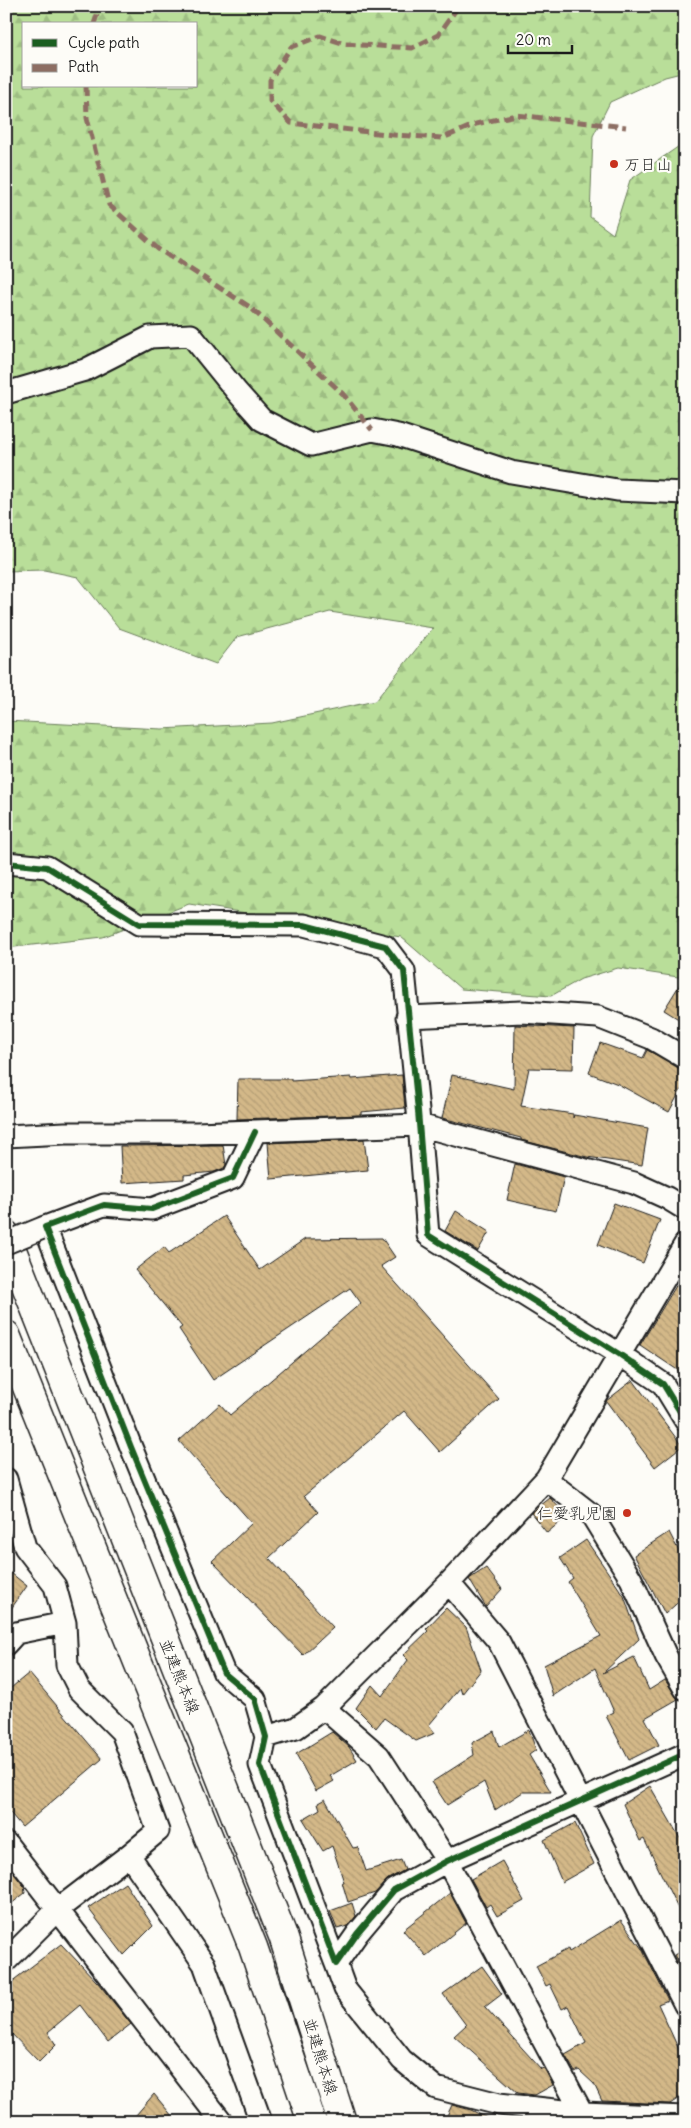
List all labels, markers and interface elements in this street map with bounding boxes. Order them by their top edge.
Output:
legend [22,22,198,88]
scale bar [508,22,572,54]
text: 20 m [516,30,551,49]
text: Cycle path [68,33,140,52]
text: Path [68,57,99,76]
place label: 万日山 [624,154,672,174]
marker: 万日山 [608,158,620,170]
place label: 仁愛乳児園 [537,1503,617,1523]
marker: 仁愛乳児園 [621,1507,633,1519]
street label: 並建熊本線 [156,1635,204,1717]
street label: 並建熊本線 [300,2015,342,2097]

